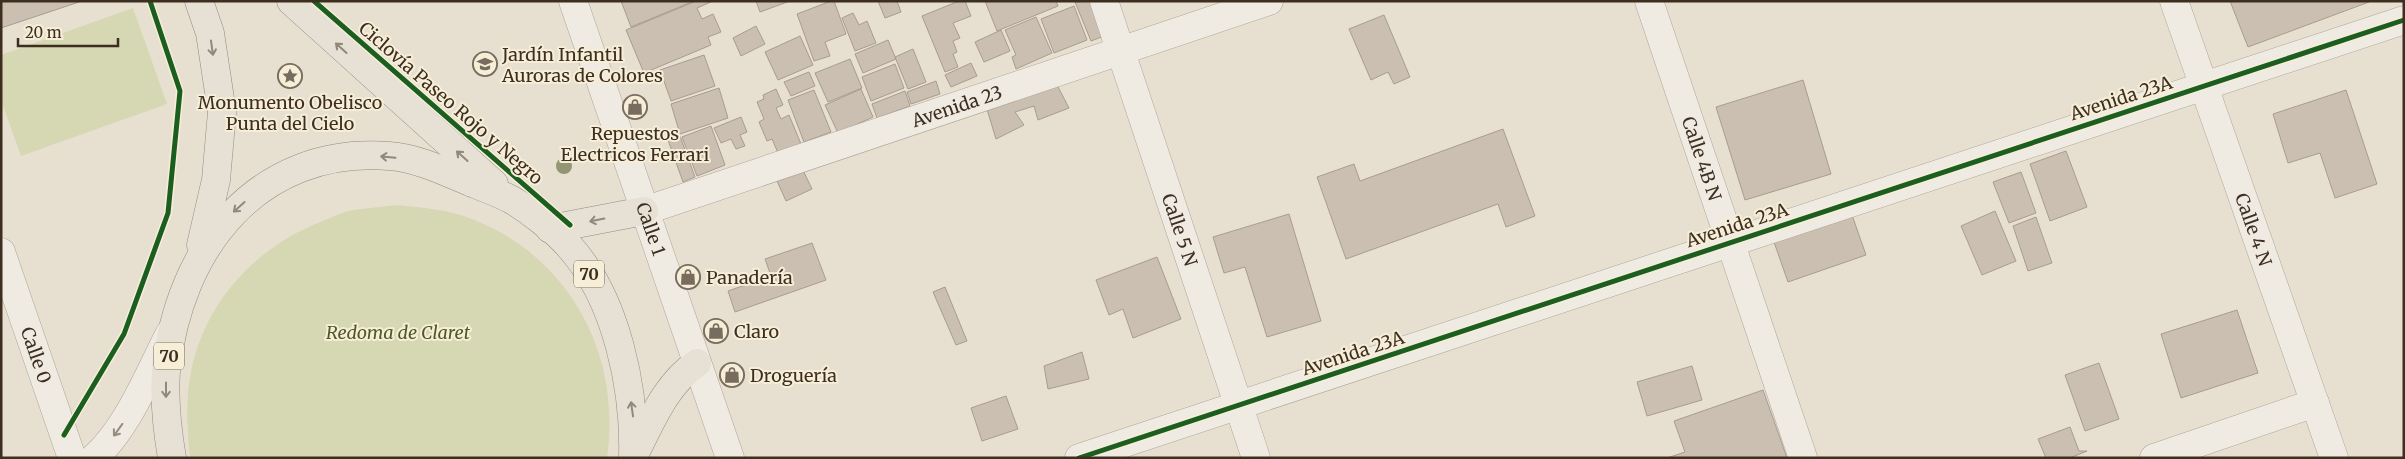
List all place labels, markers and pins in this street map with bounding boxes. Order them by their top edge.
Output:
place label: Jardín Infantil Auroras de Colores [501,43,663,87]
school or university icon: Jardín Infantil Auroras de Colores [472,51,498,77]
place icon: Monumento Obelisco Punta del Cielo [277,63,303,89]
place label: Monumento Obelisco Punta del Cielo [198,91,382,135]
shop icon: Repuestos Electricos Ferrari [622,94,648,120]
place label: Repuestos Electricos Ferrari [561,122,710,166]
shop icon: Panadería [675,264,701,290]
place label: Panadería [706,266,793,289]
shop icon: Claro [703,318,729,344]
place label: Claro [734,320,779,343]
shop icon: Droguería [719,362,745,388]
place label: Droguería [750,364,837,387]

